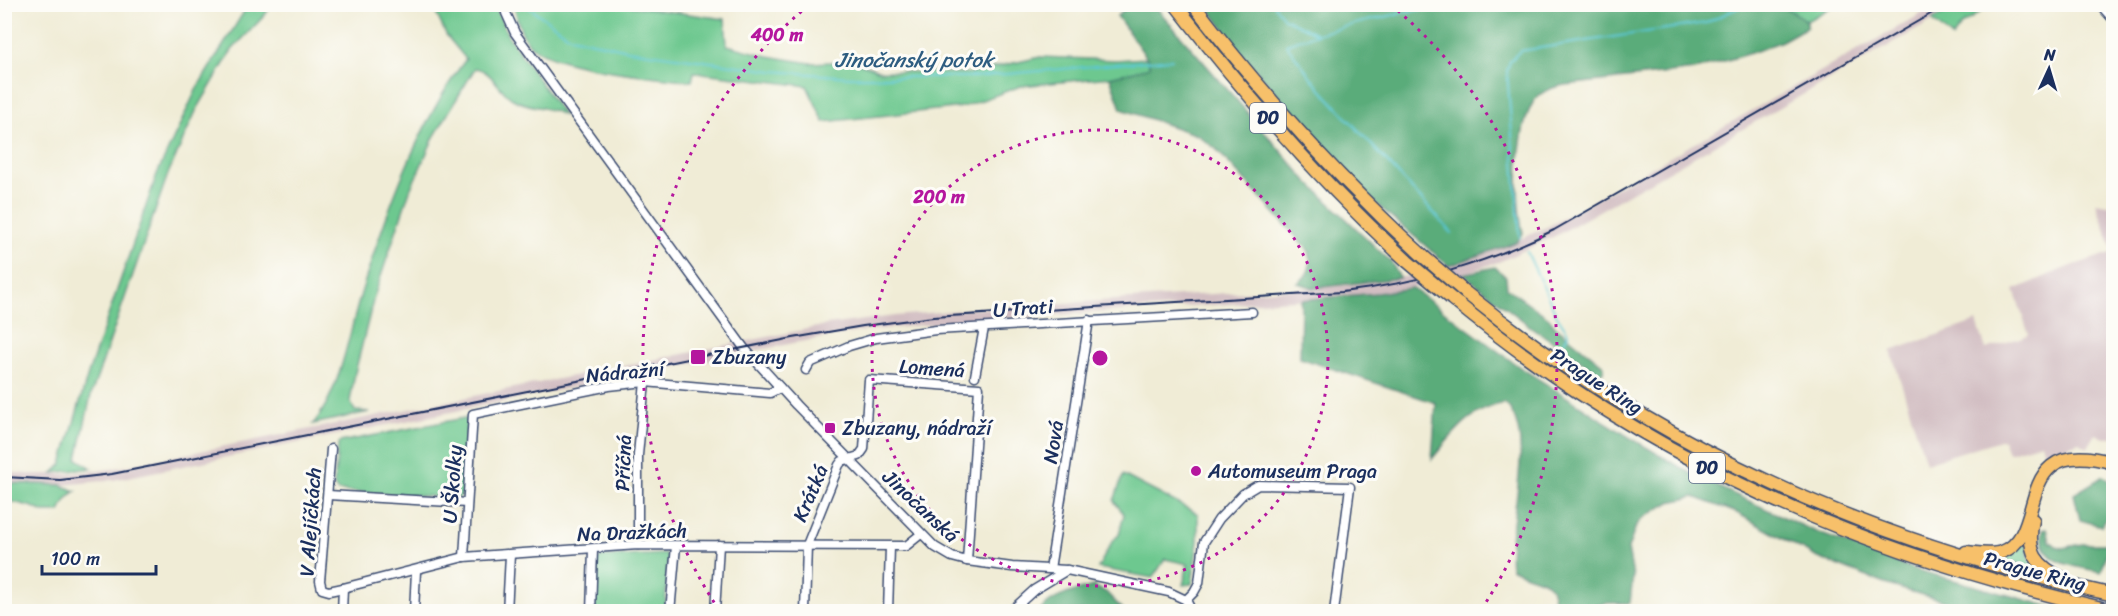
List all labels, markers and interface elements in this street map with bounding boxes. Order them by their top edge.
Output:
text: 400 m [750,19,803,51]
north arrow [2019,39,2079,99]
text: N [2042,40,2057,69]
water label: Jinočanský potok [835,41,996,79]
road number: D0 [1250,103,1286,133]
text: 200 m [912,181,965,213]
street label: U Trati [992,289,1056,328]
street label: Prague Ring [1543,338,1650,425]
place label: Zbuzany [712,340,787,375]
marker: Zbuzany [689,348,707,366]
centre of rings [1090,348,1110,368]
street label: Lomená [898,349,966,388]
street label: Nádražní [584,351,668,393]
place label: Zbuzany, nádraží [842,411,994,446]
street label: Nová [1033,418,1074,466]
marker: Zbuzany, nádraží [823,421,837,435]
street label: Příčná [605,434,642,492]
street label: U Školky [432,443,473,524]
road number: D0 [1689,453,1725,483]
place label: Automuseum Praga [1207,454,1377,489]
street label: Krátká [783,459,838,528]
street label: Jinočanská [873,460,968,552]
marker: Automuseum Praga [1189,464,1203,478]
street label: V Alejíčkách [289,466,332,578]
street label: Na Dražkách [576,513,688,552]
scale bar [42,538,156,576]
street label: Prague Ring [1980,541,2090,602]
text: 100 m [51,543,100,575]

